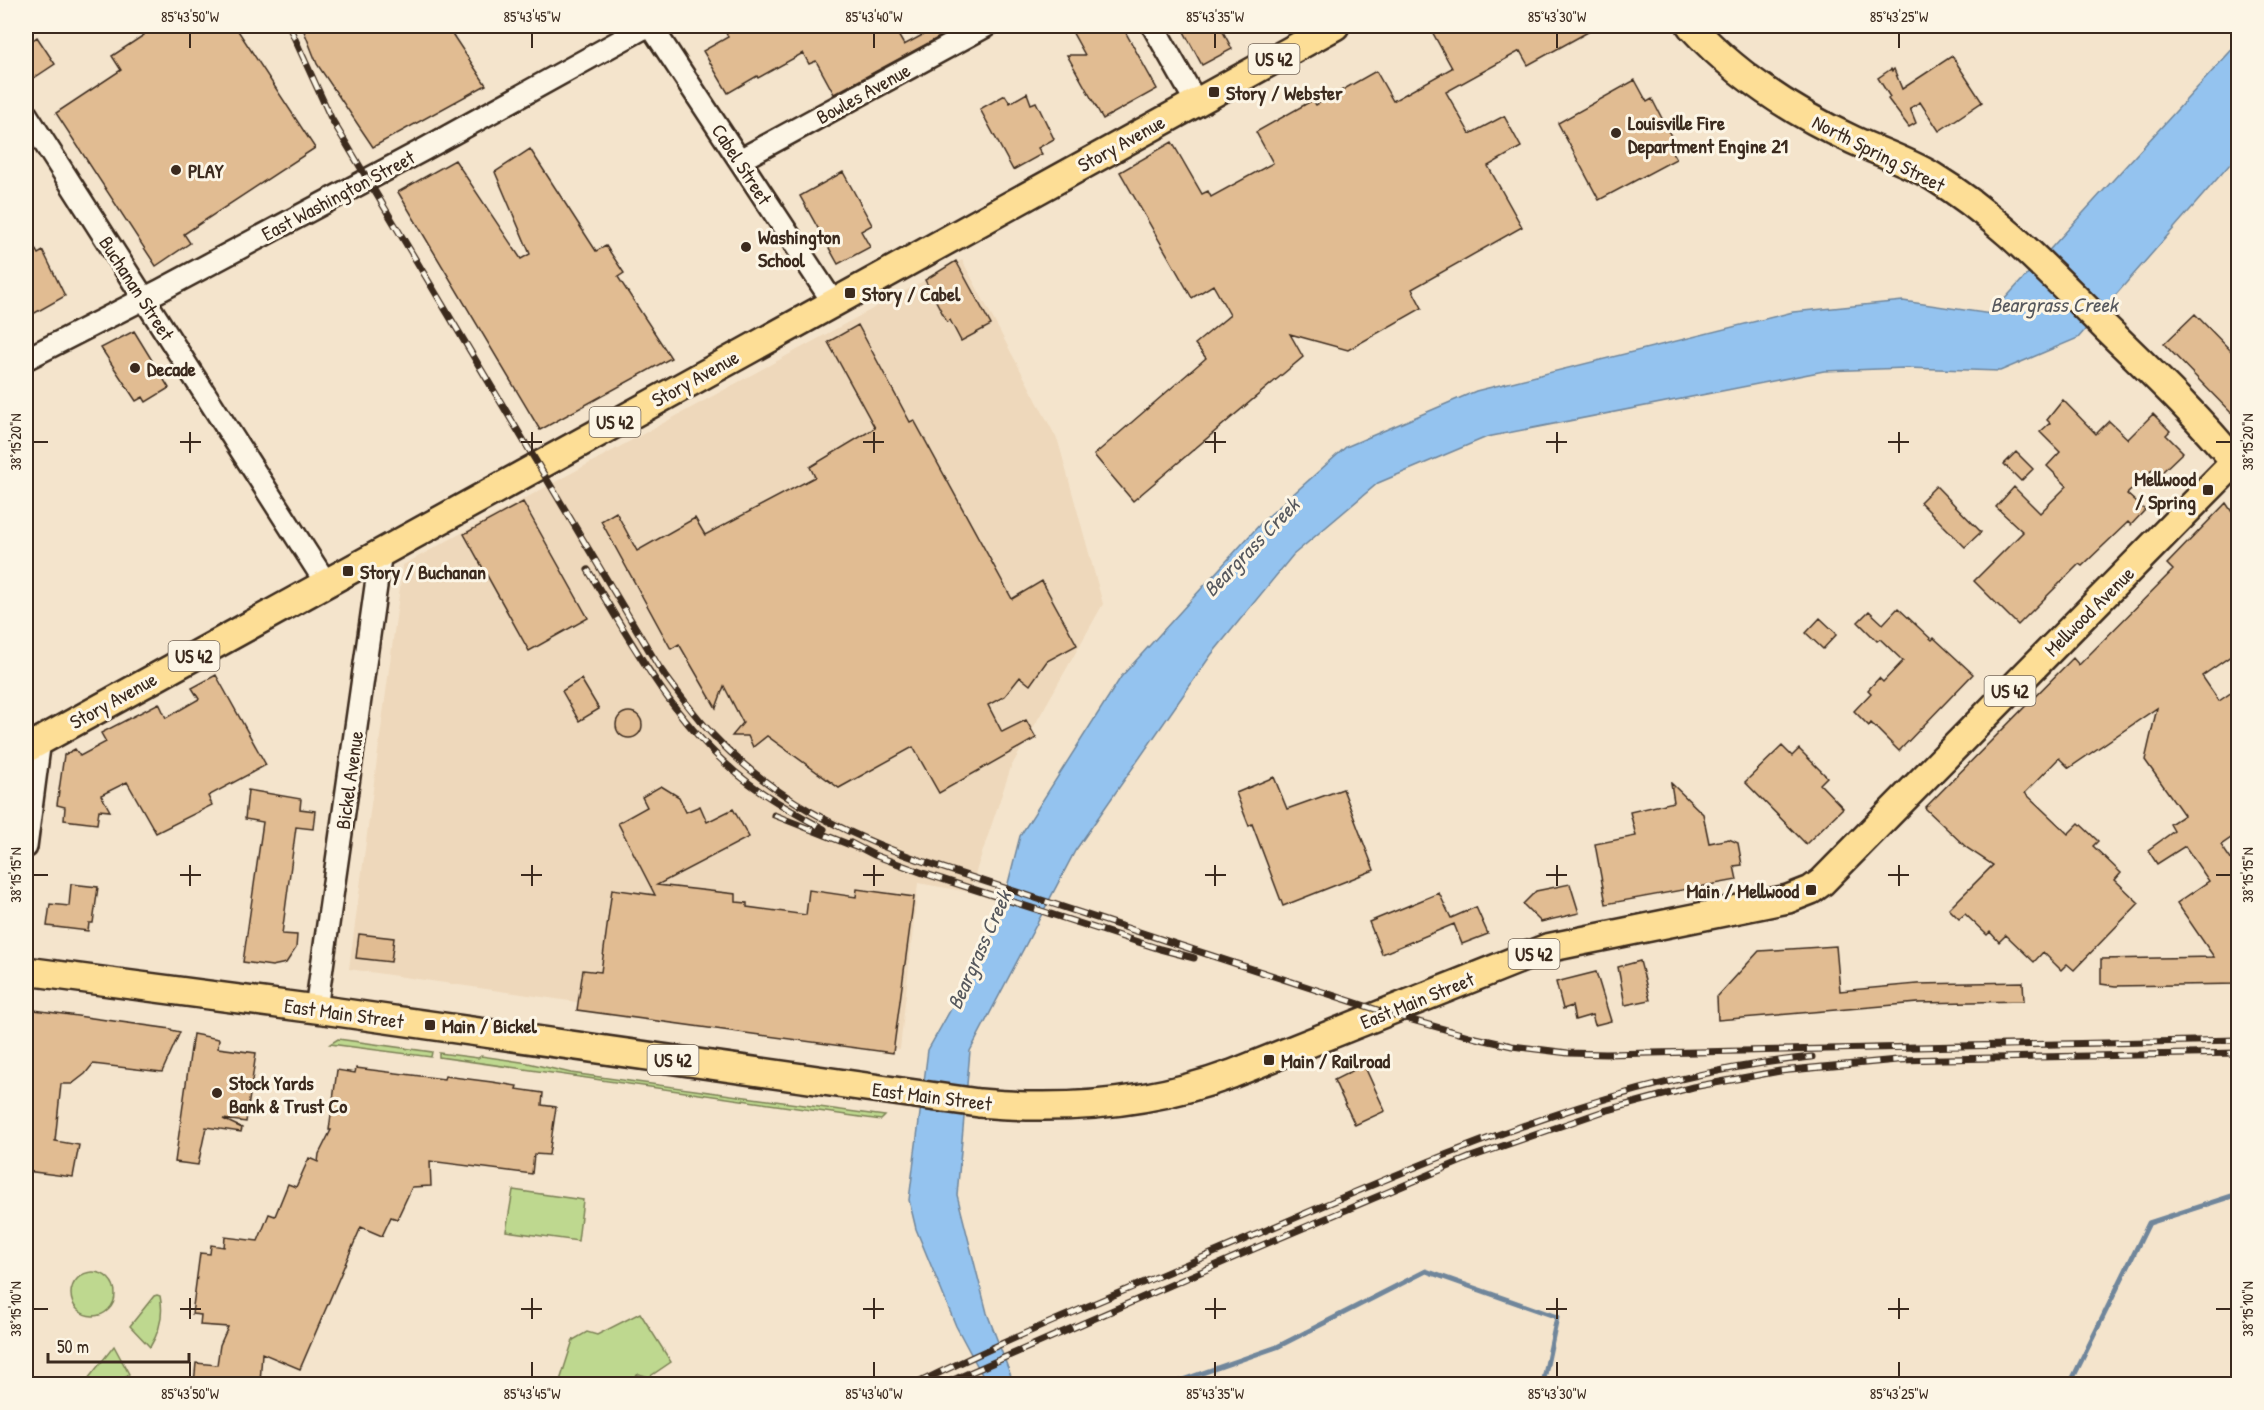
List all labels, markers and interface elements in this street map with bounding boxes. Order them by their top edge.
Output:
text: 85°43'50"W [161,6,220,27]
text: 85°43'45"W [504,6,561,27]
text: 85°43'40"W [845,6,903,27]
text: 85°43'35"W [1186,6,1245,27]
text: 85°43'30"W [1528,6,1587,27]
text: 85°43'25"W [1870,6,1929,27]
road number: US 42 [1248,44,1300,74]
street label: Bowles Avenue [811,56,915,130]
place label: Story / Webster [1226,79,1343,107]
marker: Story / Webster [1207,85,1221,99]
street label: Story Avenue [1073,108,1169,178]
street label: North Spring Street [1808,108,1951,199]
place label: Louisville Fire Department Engine 21 [1628,109,1788,160]
street label: Cabel Street [706,118,779,211]
marker: Louisville Fire Department Engine 21 [1609,126,1623,140]
street label: East Washington Street [257,143,420,247]
place label: PLAY [188,157,224,184]
marker: PLAY [169,163,183,177]
place label: Washington School [758,223,841,273]
street label: Buchanan Street [93,231,181,346]
marker: Washington School [739,240,753,254]
place label: Story / Cabel [862,280,961,308]
marker: Story / Cabel [843,286,857,300]
water label: Beargrass Creek [1990,290,2120,319]
street label: Story Avenue [647,343,743,413]
place label: Decade [147,355,196,382]
marker: Decade [128,361,142,375]
road number: US 42 [590,407,640,437]
text: 38°15'20"N [5,413,26,471]
text: 38°15'20"N [2237,413,2258,471]
place label: Mellwood / Spring [2134,465,2196,516]
marker: Mellwood / Spring [2201,483,2215,497]
water label: Beargrass Creek [1196,490,1307,603]
place label: Story / Buchanan [360,558,486,586]
street label: Mellwood Avenue [2038,560,2140,662]
marker: Story / Buchanan [341,564,355,578]
road number: US 42 [168,641,220,671]
street label: Story Avenue [65,665,161,735]
road number: US 42 [1984,676,2036,706]
street label: Bickel Avenue [329,729,369,831]
text: 38°15'15"N [5,847,26,903]
text: 38°15'15"N [2237,847,2258,903]
place label: Main / Mellwood [1686,877,1799,904]
marker: Main / Mellwood [1804,883,1818,897]
water label: Beargrass Creek [940,884,1019,1014]
road number: US 42 [1508,939,1559,969]
street label: East Main Street [1356,965,1479,1035]
street label: East Main Street [283,991,407,1035]
place label: Main / Bickel [442,1012,538,1039]
marker: Main / Bickel [423,1018,437,1032]
road number: US 42 [648,1045,698,1075]
place label: Main / Railroad [1281,1047,1390,1074]
marker: Main / Railroad [1262,1053,1276,1067]
place label: Stock Yards Bank & Trust Co [229,1069,347,1119]
street label: East Main Street [871,1075,994,1117]
marker: Stock Yards Bank & Trust Co [210,1086,224,1100]
text: 38°15'10"N [5,1281,26,1337]
text: 38°15'10"N [2237,1281,2258,1337]
scale bar [48,1326,189,1364]
text: 50 m [57,1334,89,1359]
text: 85°43'50"W [161,1383,220,1404]
text: 85°43'45"W [504,1383,561,1404]
text: 85°43'40"W [845,1383,903,1404]
text: 85°43'35"W [1186,1383,1245,1404]
text: 85°43'30"W [1528,1383,1587,1404]
text: 85°43'25"W [1870,1383,1929,1404]

